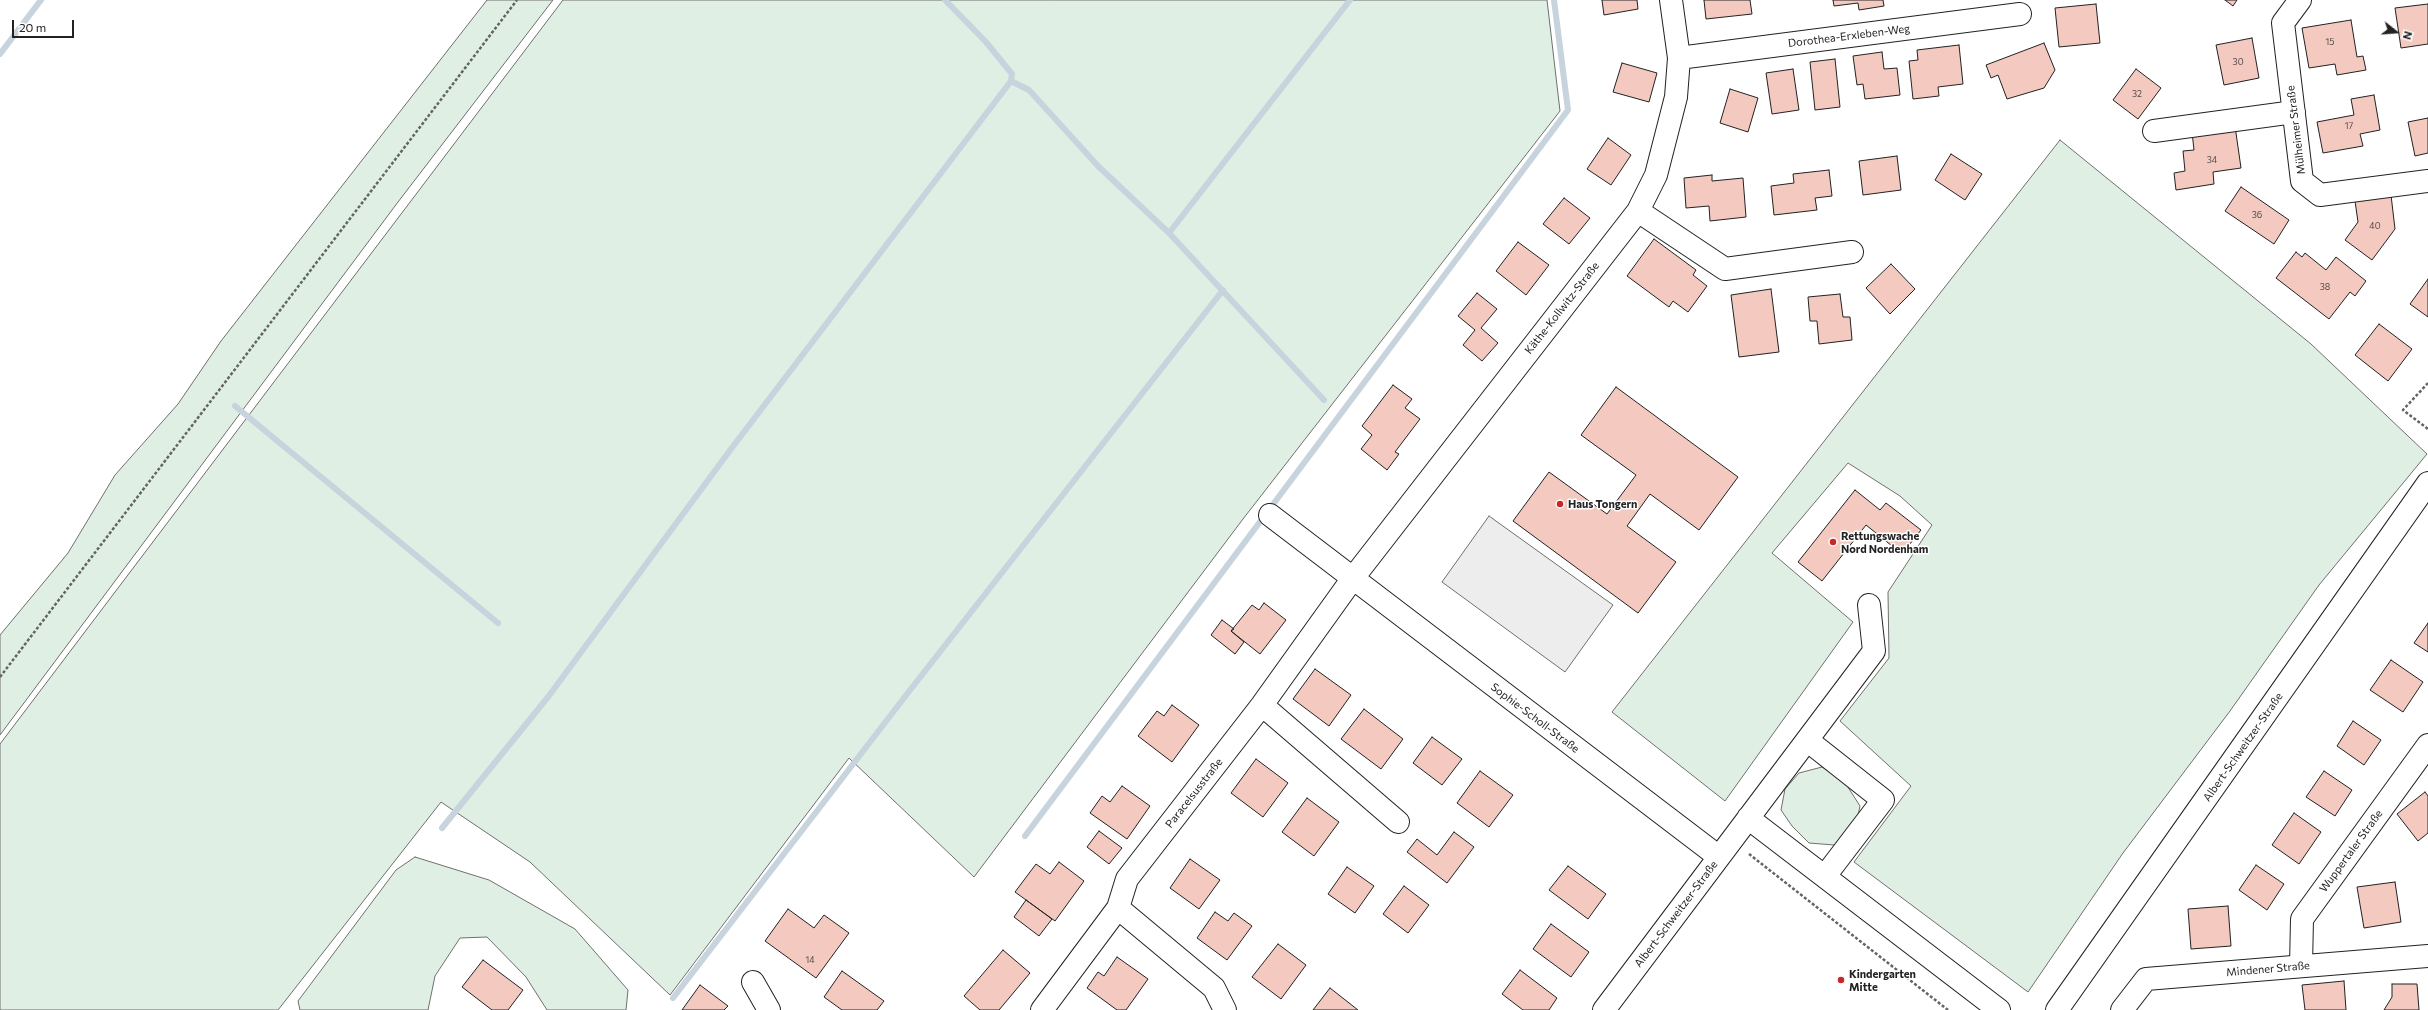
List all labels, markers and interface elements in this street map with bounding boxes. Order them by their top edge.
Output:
scale bar [14,12,76,38]
north arrow [2376,12,2416,52]
text: 20 m [19,20,46,34]
street label: Dorothea-Erxleben-Weg [1787,22,1911,50]
text: N [2401,30,2415,41]
house number: 15 [2325,37,2335,47]
house number: 30 [2232,57,2244,67]
street label: Mülheimer Straße [2284,85,2308,175]
house number: 32 [2132,89,2142,99]
house number: 17 [2345,121,2353,131]
house number: 34 [2207,155,2217,165]
house number: 36 [2252,210,2262,220]
house number: 40 [2369,221,2381,231]
street label: Käthe-Kollwitz-Straße [1522,259,1602,357]
house number: 38 [2320,282,2330,292]
place label: Haus Tongern [1568,497,1637,511]
marker: Haus Tongern [1555,499,1565,509]
place label: Rettungswache Nord Nordenham [1841,529,1928,555]
marker: Rettungswache Nord Nordenham [1828,537,1838,547]
street label: Sophie-Scholl-Straße [1488,680,1582,756]
street label: Albert-Schweitzer-Straße [2200,690,2286,804]
street label: Paracelsusstraße [1163,756,1225,830]
street label: Wuppertaler Straße [2317,807,2385,895]
street label: Albert-Schweitzer-Straße [1632,858,1720,970]
house number: 14 [805,955,815,965]
street label: Mindener Straße [2226,959,2310,979]
place label: Kindergarten Mitte [1849,967,1916,993]
marker: Kindergarten Mitte [1836,975,1846,985]

